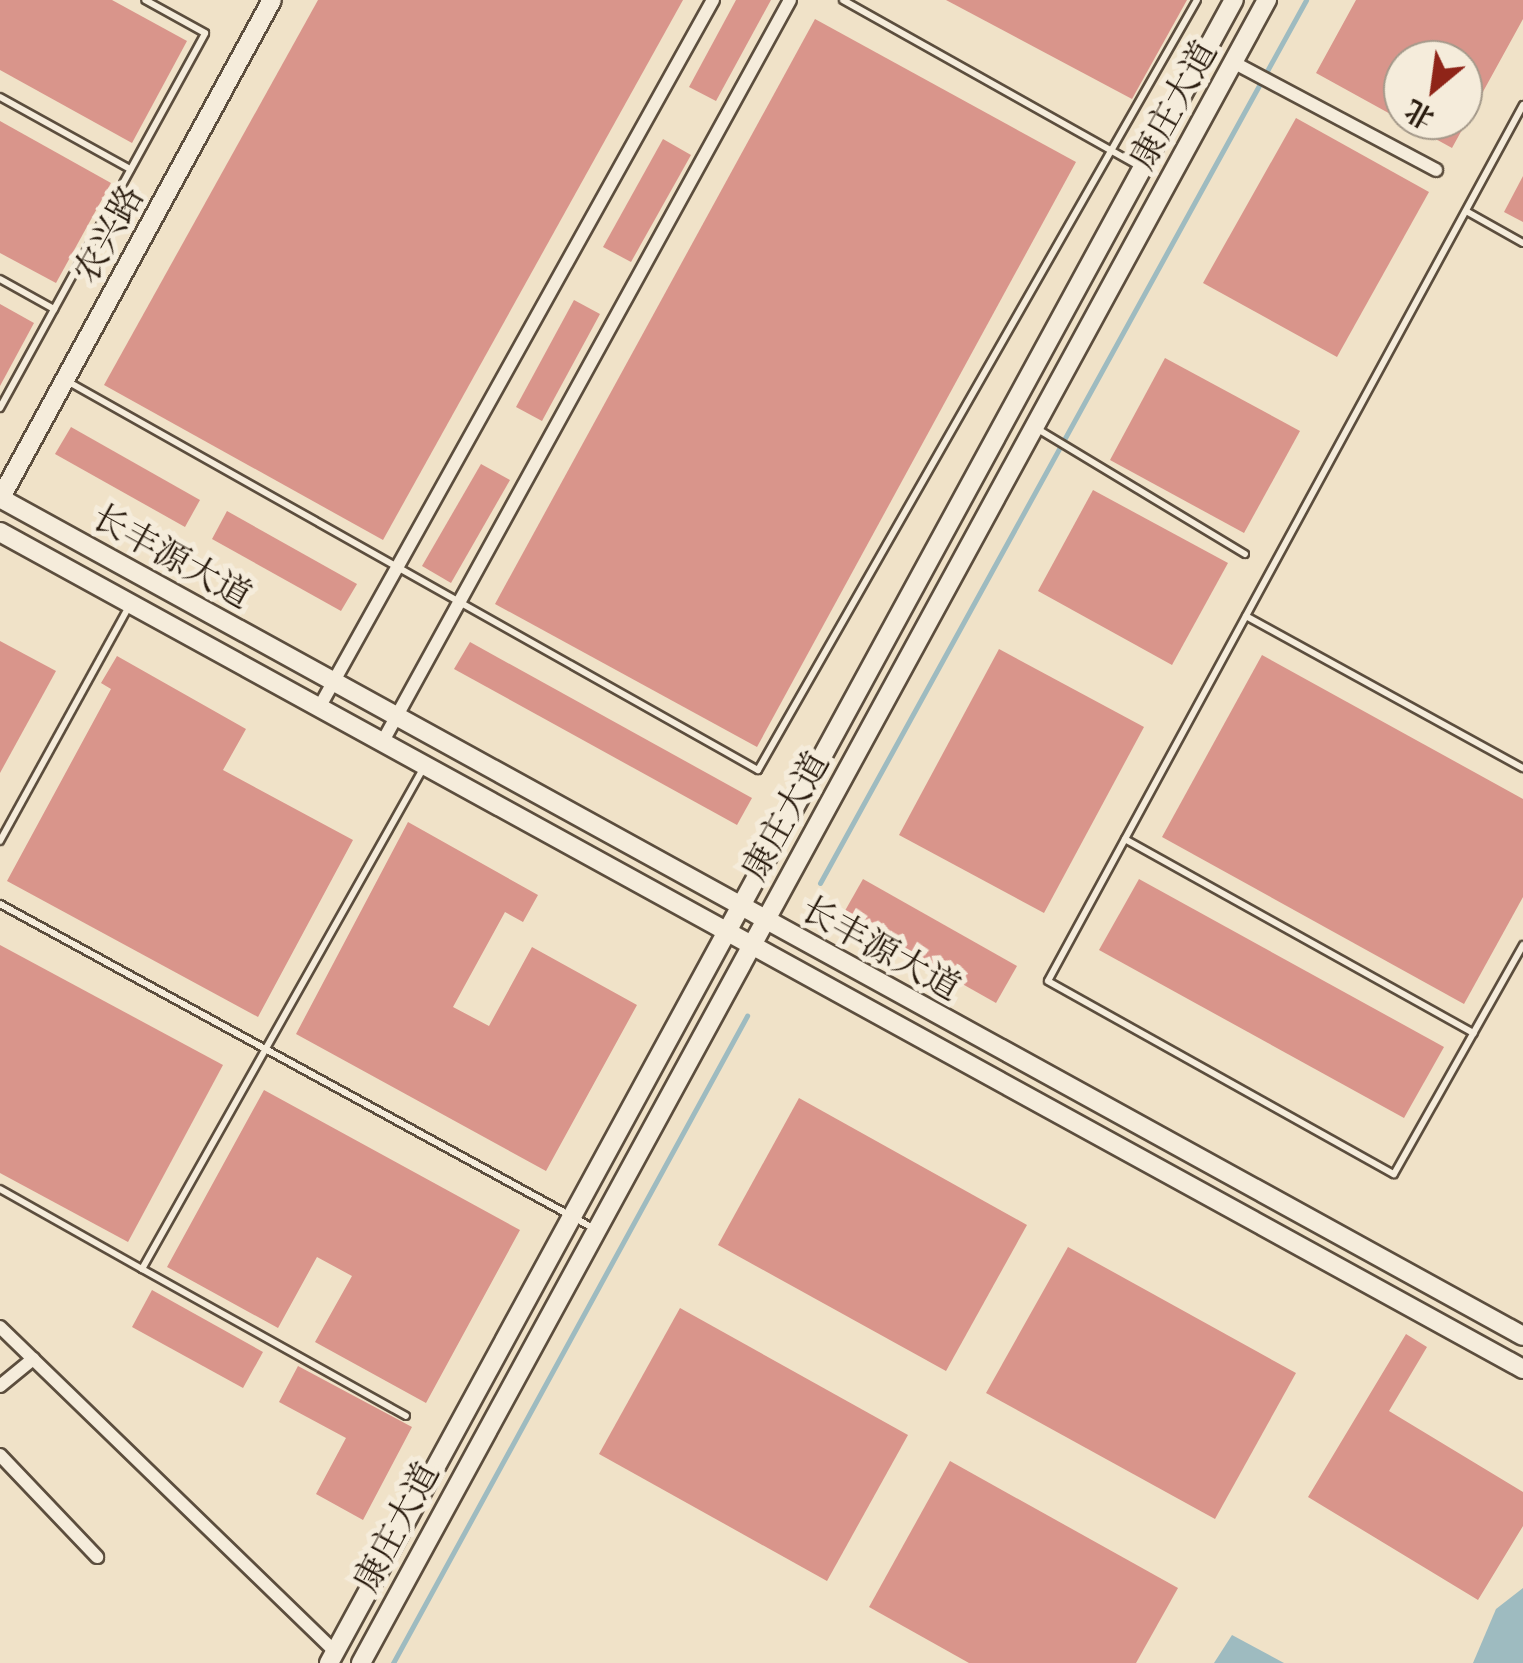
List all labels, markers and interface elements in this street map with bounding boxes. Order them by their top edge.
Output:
street label: 康庄大道 [1121,34,1225,176]
north arrow [1383,40,1483,140]
text: 北 [1399,93,1440,136]
street label: 农兴路 [64,178,152,290]
street label: 长丰源大道 [85,495,259,617]
street label: 康庄大道 [733,745,837,887]
street label: 长丰源大道 [794,887,968,1009]
street label: 康庄大道 [345,1455,447,1599]

